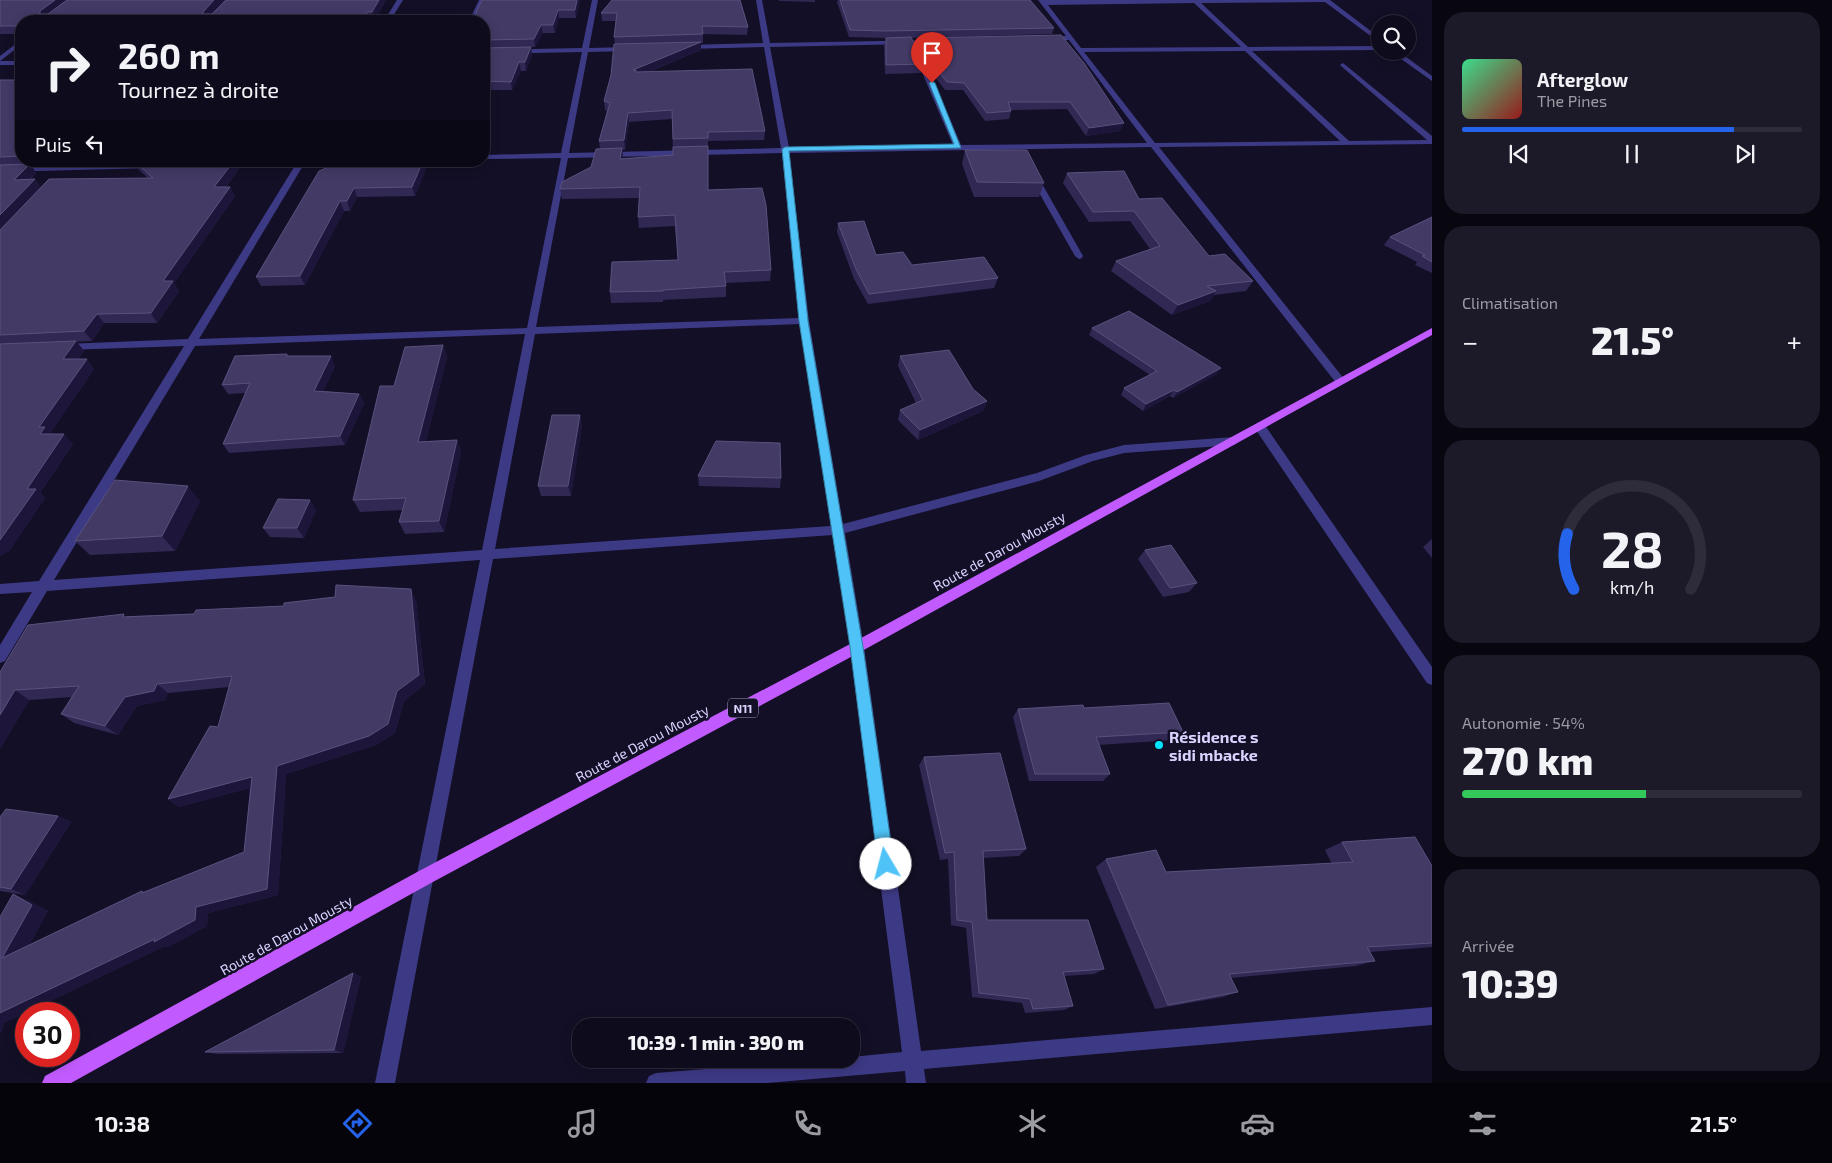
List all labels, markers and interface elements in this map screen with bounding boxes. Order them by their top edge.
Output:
map controls [1371,15,1416,60]
button: search [1371,15,1416,60]
pin [911,32,953,83]
text: 260 m [118,34,219,76]
icon: right [35,35,100,100]
icon: arrive [918,39,946,67]
text: Afterglow [1537,68,1628,91]
text: Tournez à droite [118,76,279,102]
text: The Pines [1537,91,1607,110]
icon: left [81,130,109,158]
text: Puis [35,133,71,156]
icon: previous [1505,140,1533,168]
icon: pause [1618,140,1646,168]
icon: next [1731,140,1759,168]
text: Climatisation [1462,293,1558,312]
text: 21.5° [1591,317,1674,363]
text: − [1462,324,1478,358]
text: + [1787,324,1802,358]
street label: Route de Darou Mousty [930,507,1069,594]
text: 28 [1601,516,1663,578]
text: km/h [1610,576,1654,598]
road number: N11 [728,698,758,718]
street label: Route de Darou Mousty [572,700,712,785]
text: Autonomie · 54% [1462,713,1585,732]
place label: Résidence s sidi mbacke [1169,727,1258,764]
text: 270 km [1462,737,1593,783]
marker: Résidence s sidi mbacke [1153,739,1165,751]
position arrow [859,837,911,889]
street label: Route de Darou Mousty [217,891,356,978]
text: Arrivée [1462,936,1514,955]
text: 10:39 [1462,960,1558,1006]
speed limit sign: 30 [15,1002,80,1067]
text: 10:39 · 1 min · 390 m [628,1031,804,1054]
icon: directions [340,1106,375,1141]
icon: music [565,1106,600,1141]
icon: phone [790,1106,825,1141]
icon: climate [1015,1106,1050,1141]
icon: car [1240,1106,1275,1141]
icon: filters [1465,1106,1500,1141]
text: 10:38 [95,1110,150,1136]
text: 21.5° [1690,1110,1737,1136]

